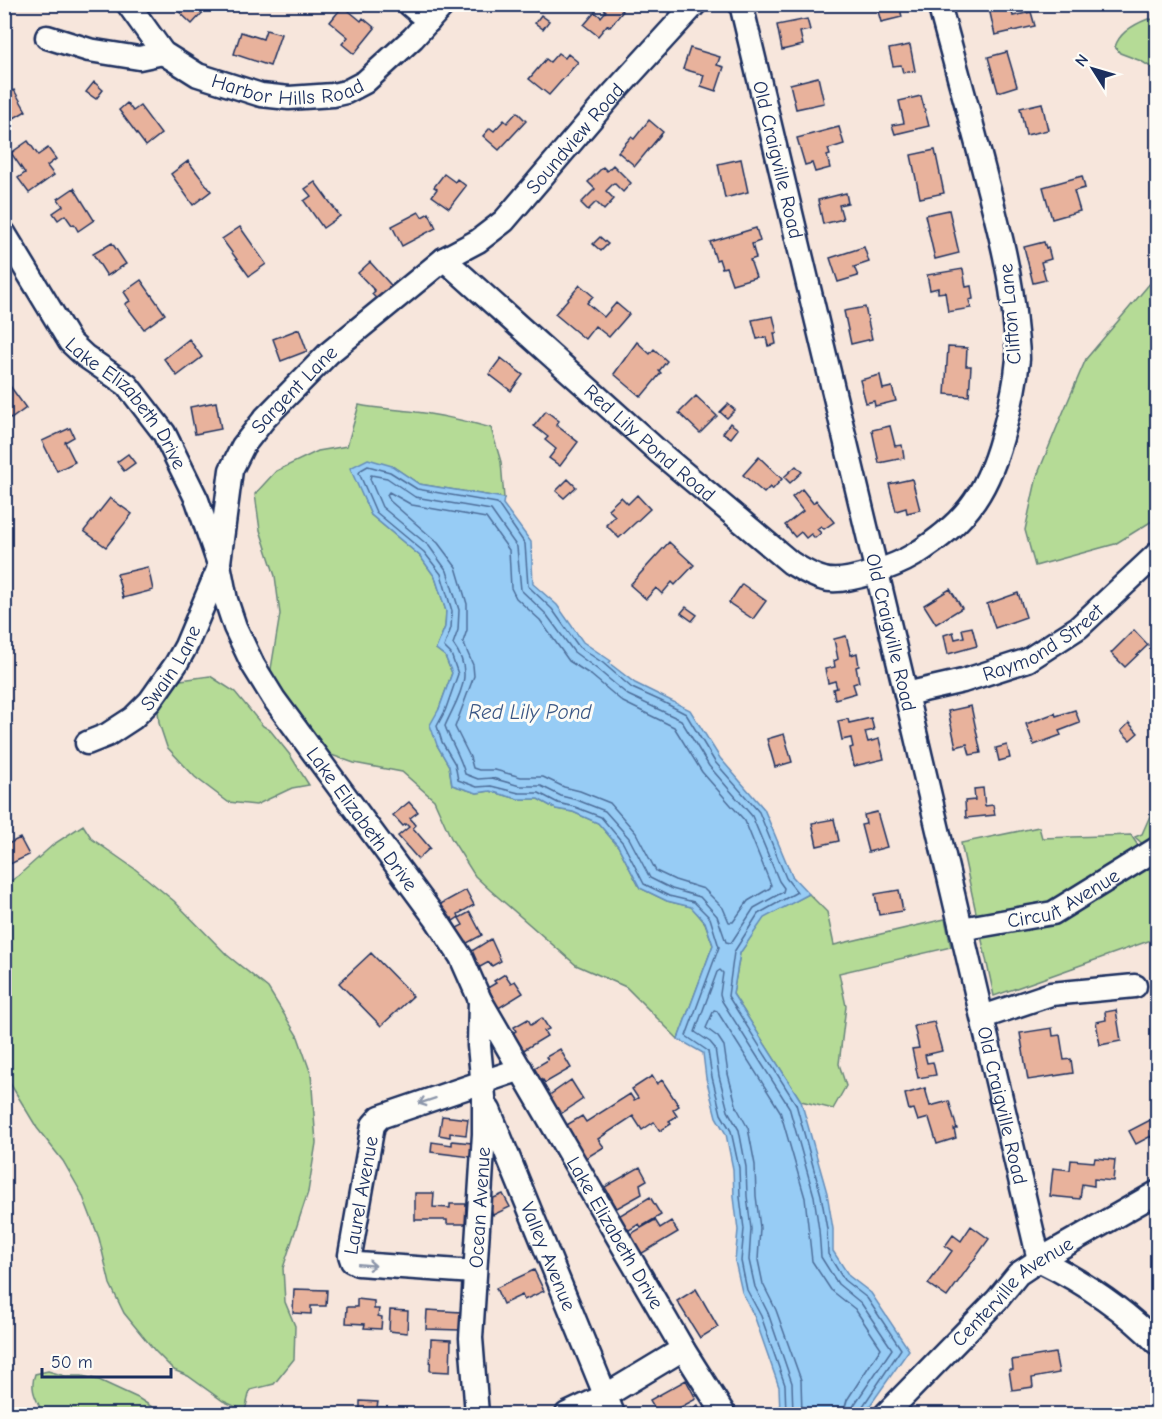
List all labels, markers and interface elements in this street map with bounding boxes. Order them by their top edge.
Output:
north arrow [1063,39,1123,99]
text: N [1071,51,1092,70]
street label: Harbor Hills Road [209,69,367,110]
street label: Soundview Road [521,78,628,198]
street label: Old Craigville Road [748,78,808,241]
street label: Clifton Lane [994,263,1026,365]
street label: Lake Elizabeth Drive [61,332,191,473]
street label: Sargent Lane [246,340,341,438]
street label: Red Lily Pond Road [580,379,720,506]
street label: Old Craigville Road [861,551,921,713]
street label: Raymond Street [980,598,1109,685]
street label: Swain Lane [136,622,205,715]
water label: Red Lily Pond [469,700,592,724]
street label: Lake Elizabeth Drive [302,743,423,895]
street label: Circuit Avenue [1005,863,1123,932]
street label: Old Craigville Road [973,1024,1032,1187]
one-way arrow [418,1096,437,1107]
street label: Laurel Avenue [339,1134,382,1256]
street label: Ocean Avenue [464,1146,495,1269]
street label: Lake Elizabeth Drive [562,1152,669,1313]
street label: Valley Avenue [516,1199,581,1314]
street label: Centerville Avenue [947,1232,1077,1351]
one-way arrow [357,1260,377,1271]
scale bar [42,1341,171,1379]
text: 50 m [51,1352,93,1373]

